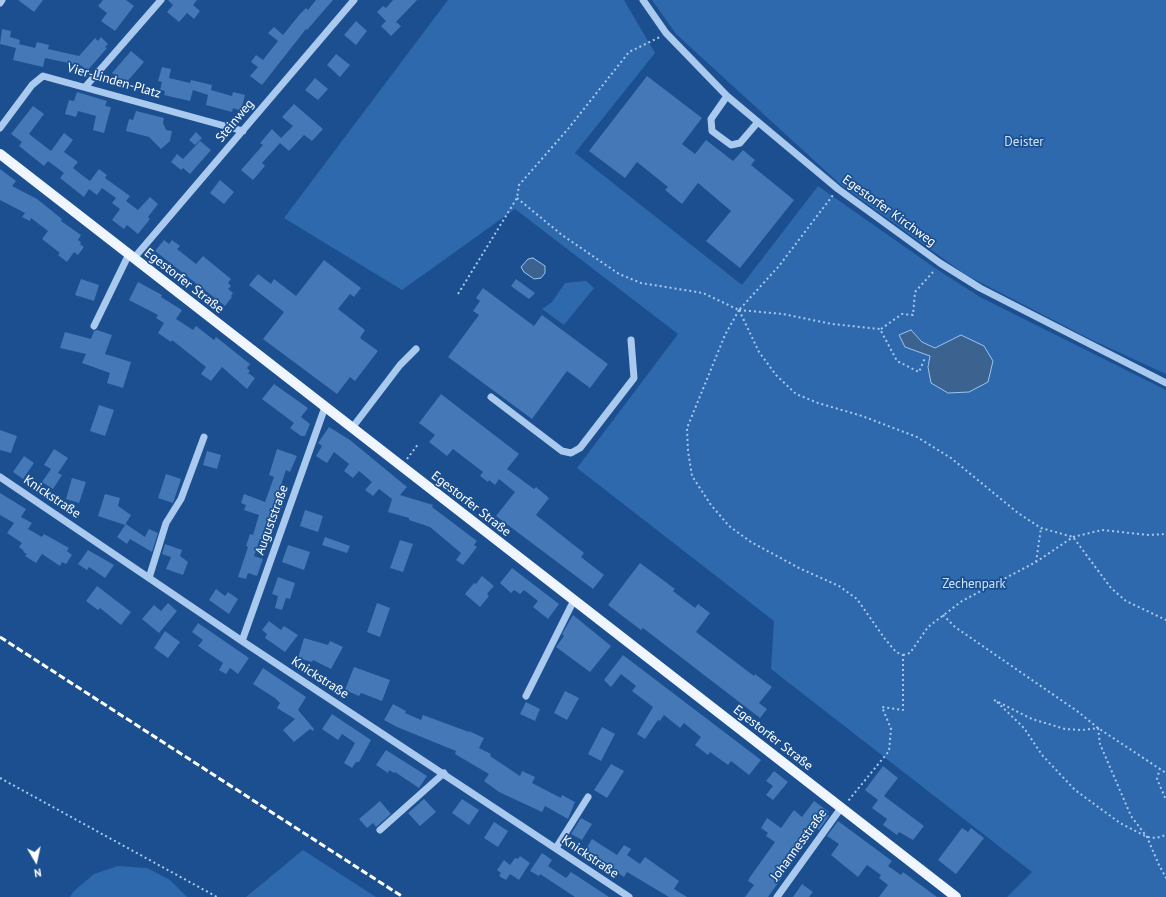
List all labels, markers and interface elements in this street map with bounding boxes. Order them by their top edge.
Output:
street label: Vier-Linden-Platz [65,60,163,102]
street label: Steinweg [213,96,257,146]
park label: Deister [1004,134,1044,150]
street label: Egestorfer Kirchweg [839,172,939,250]
street label: Egestorfer Straße [141,245,227,317]
street label: Egestorfer Straße [428,468,514,540]
street label: Knickstraße [21,472,83,522]
street label: Auguststraße [252,483,292,557]
park label: Zechenpark [942,576,1006,592]
street label: Knickstraße [288,654,352,702]
street label: Egestorfer Straße [730,702,816,774]
street label: Johannesstraße [768,806,830,884]
street label: Knickstraße [559,832,621,882]
north arrow [16,841,56,881]
text: N [33,865,43,880]

